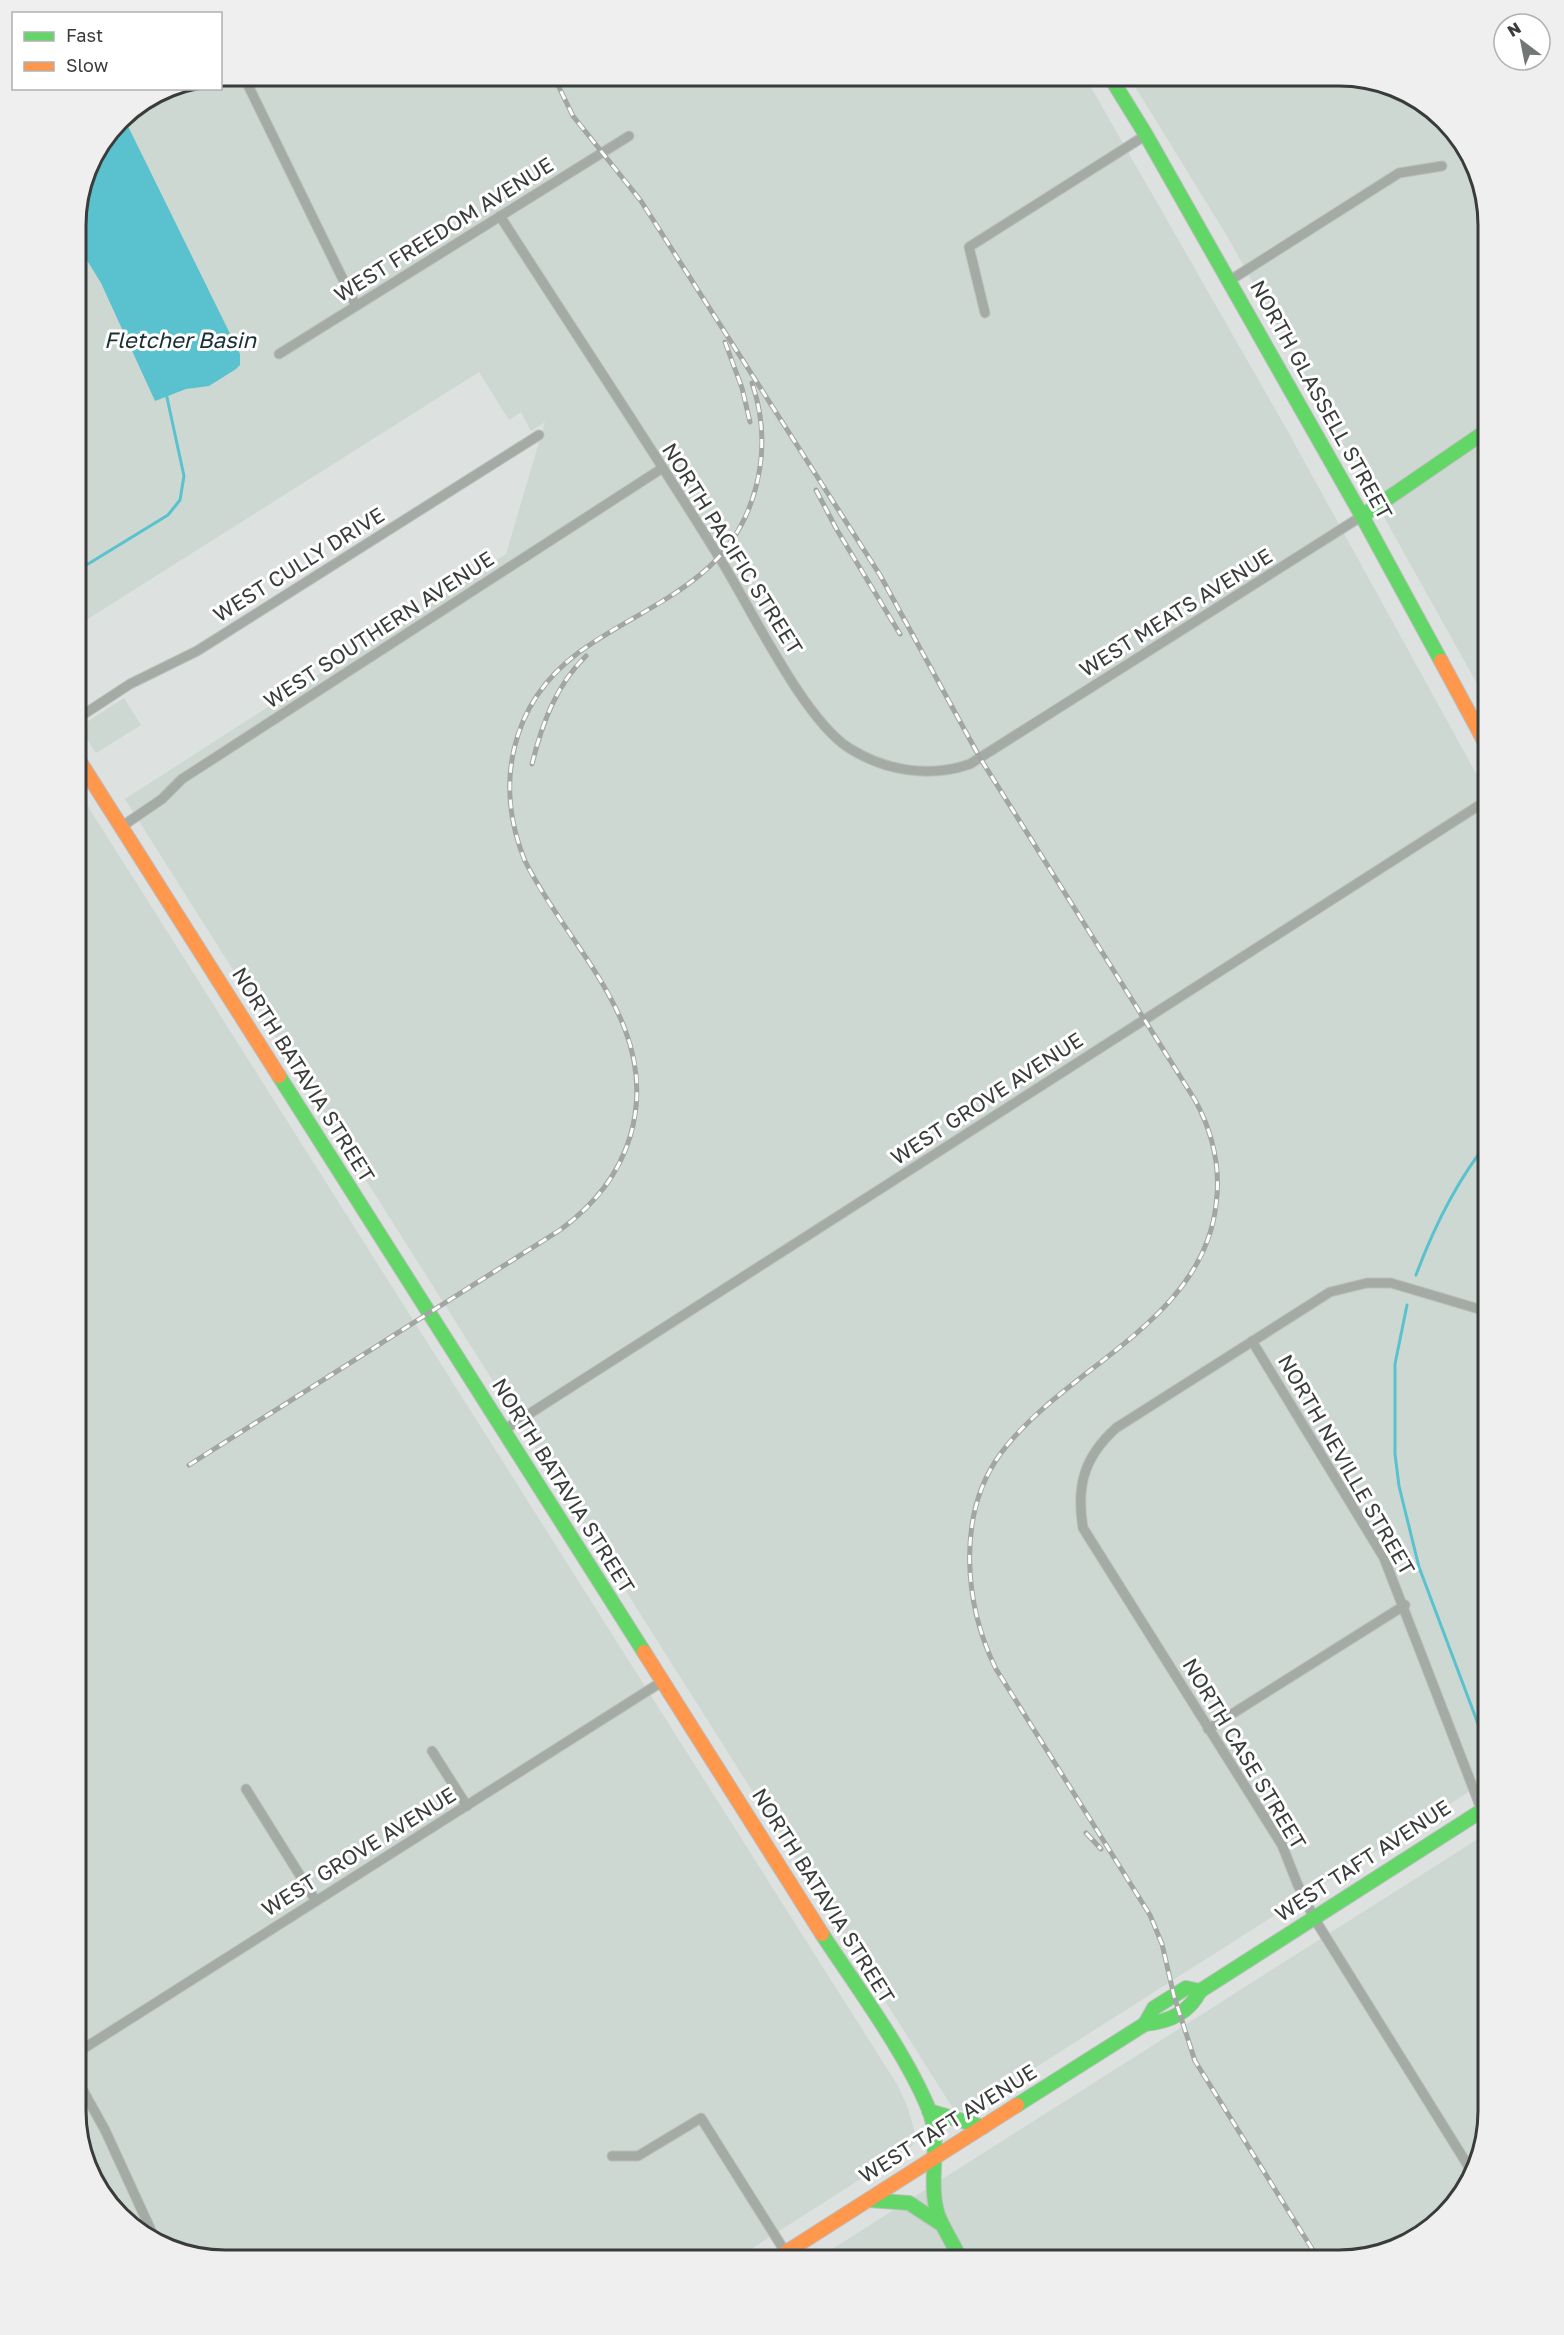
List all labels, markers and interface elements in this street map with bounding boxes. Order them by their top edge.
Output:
legend [12,12,222,90]
north arrow [1492,12,1552,72]
text: N [1504,18,1525,41]
text: Fast [66,24,103,46]
text: Slow [66,54,109,76]
street label: WEST FREEDOM AVENUE [329,151,558,307]
street label: NORTH GLASSELL STREET [1245,275,1399,524]
water label: Fletcher Basin [104,326,258,353]
street label: NORTH PACIFIC STREET [657,438,809,659]
street label: WEST CULLY DRIVE [208,501,389,627]
street label: WEST MEATS AVENUE [1074,542,1277,682]
street label: WEST SOUTHERN AVENUE [258,545,498,713]
street label: NORTH BATAVIA STREET [227,962,381,1187]
street label: WEST GROVE AVENUE [885,1026,1087,1170]
street label: NORTH NEVILLE STREET [1273,1349,1421,1580]
street label: NORTH BATAVIA STREET [487,1373,641,1598]
street label: NORTH CASE STREET [1177,1653,1312,1854]
street label: WEST GROVE AVENUE [257,1781,460,1922]
street label: NORTH BATAVIA STREET [747,1783,901,2008]
street label: WEST TAFT AVENUE [1270,1794,1455,1927]
street label: WEST TAFT AVENUE [854,2058,1041,2188]

